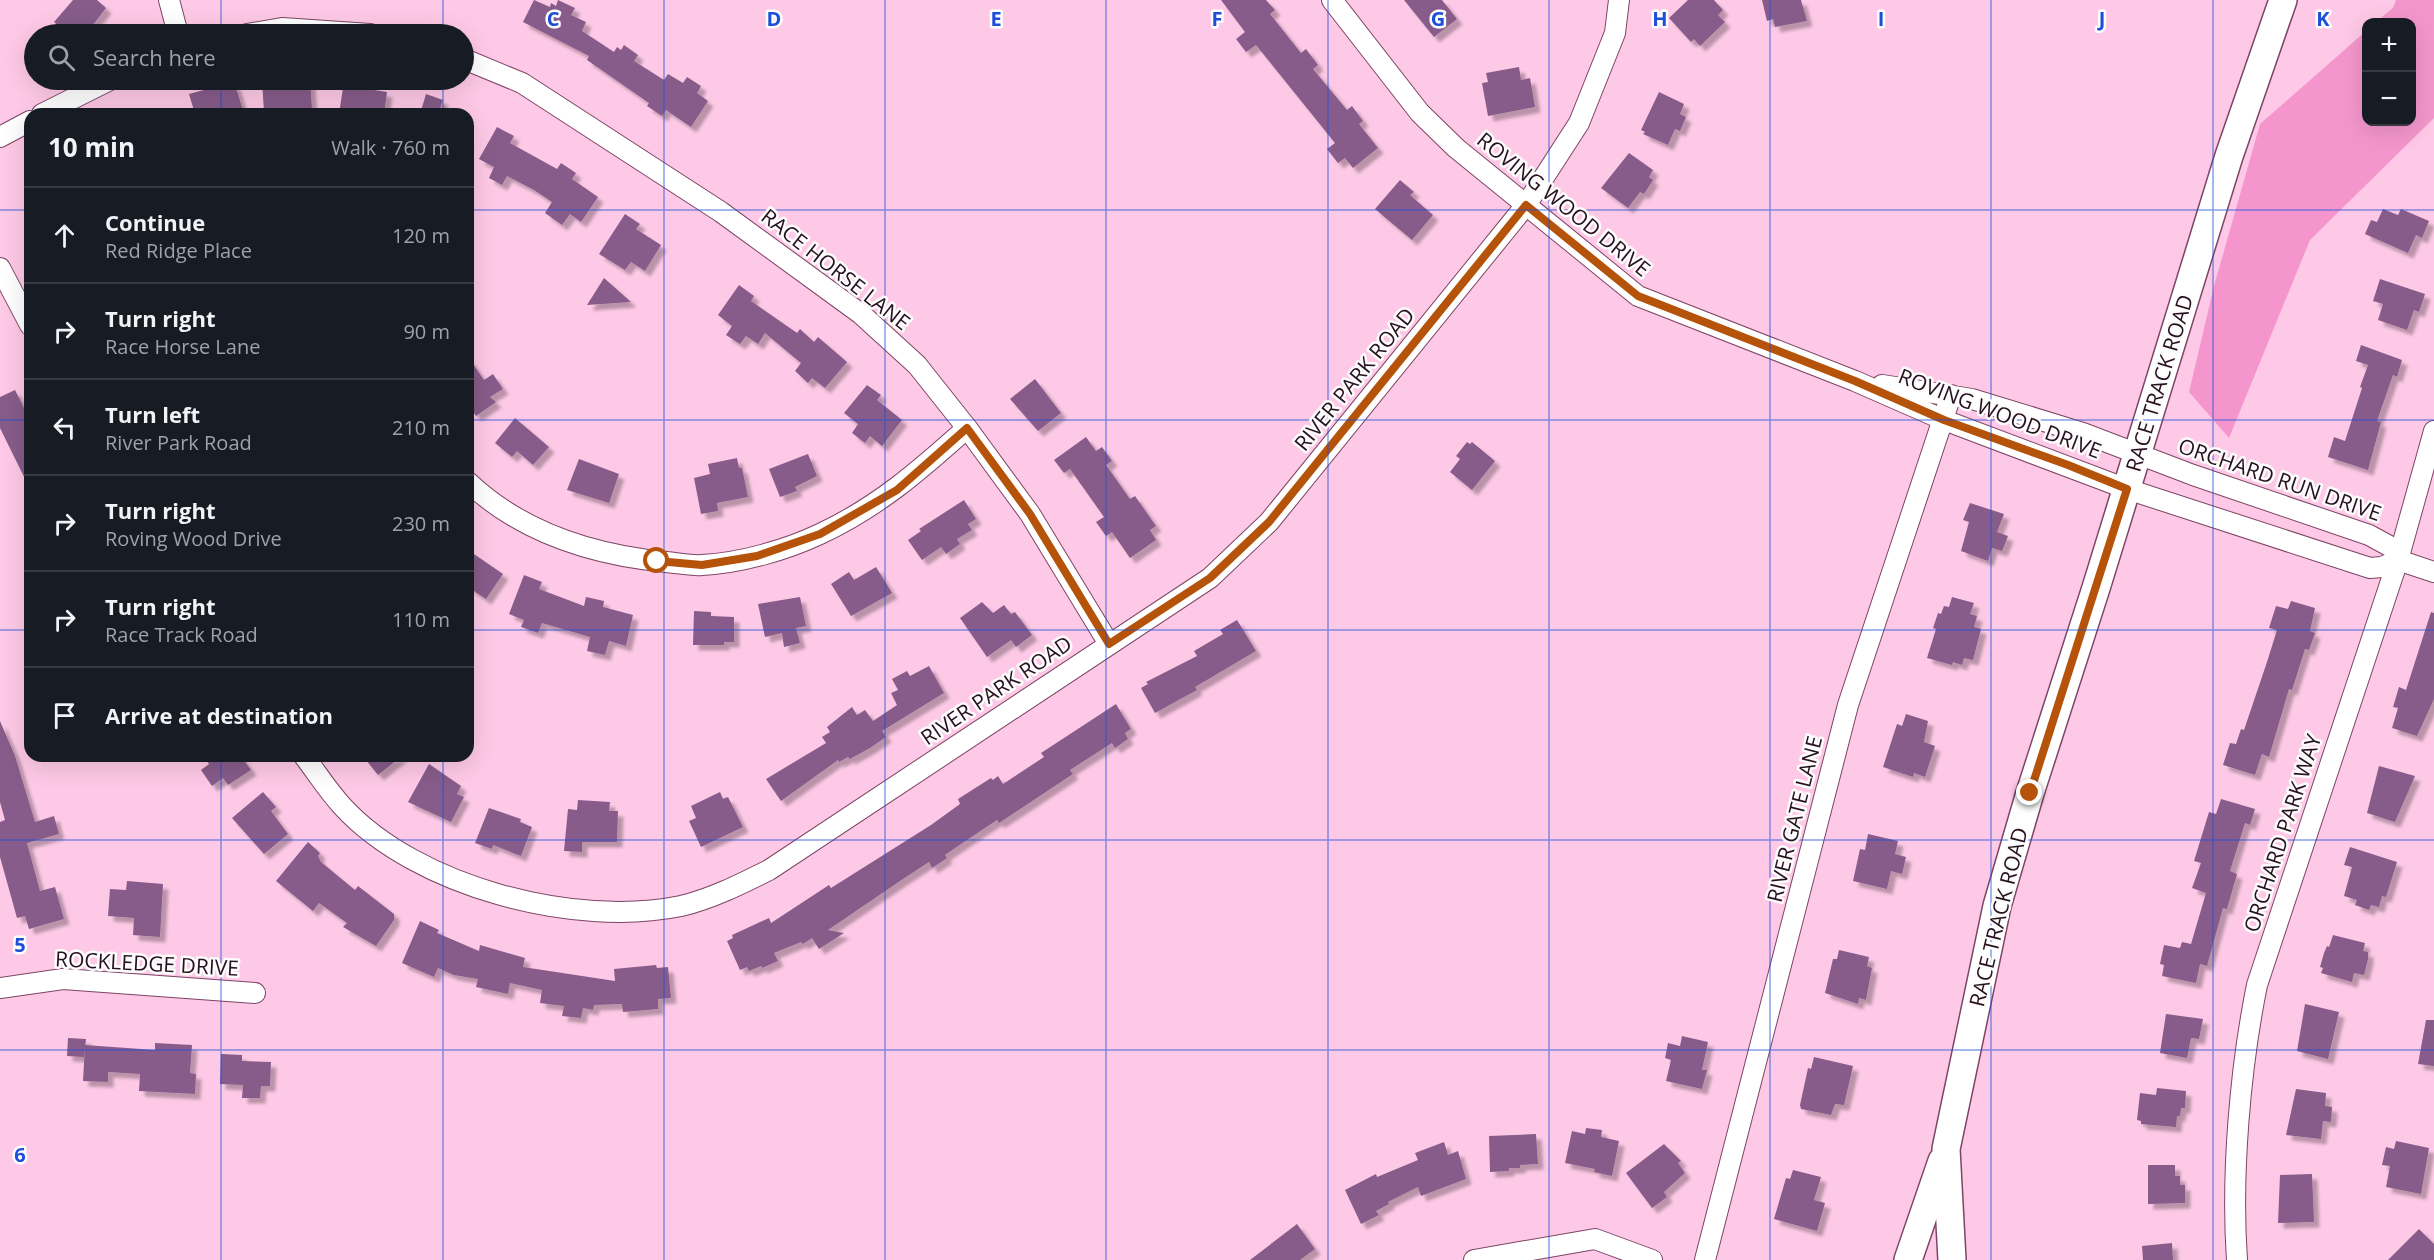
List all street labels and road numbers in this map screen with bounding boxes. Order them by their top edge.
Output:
street label: ROVING WOOD DRIVE [1472,125,1656,283]
street label: RACE HORSE LANE [756,202,916,336]
street label: RACE TRACK ROAD [2119,291,2199,475]
street label: RIVER PARK ROAD [1288,302,1420,456]
street label: ROVING WOOD DRIVE [1895,361,2105,465]
street label: ORCHARD RUN DRIVE [2175,431,2385,527]
street label: RIVER PARK ROAD [915,629,1077,751]
street label: ORCHARD PARK WAY [2237,730,2327,936]
street label: RIVER GATE LANE [1760,733,1828,905]
street label: RACE TRACK ROAD [1962,824,2034,1010]
street label: ROCKLEDGE DRIVE [54,944,240,982]

